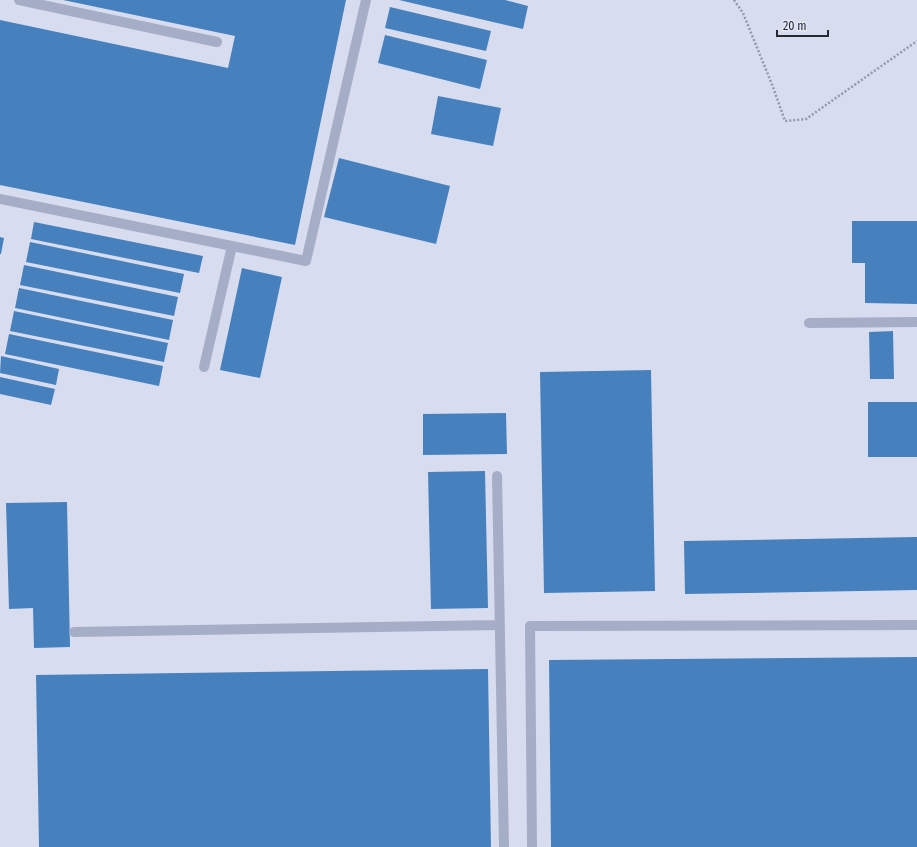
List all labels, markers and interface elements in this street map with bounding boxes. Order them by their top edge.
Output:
scale bar [777,12,828,38]
text: 20 m [783,19,807,33]

